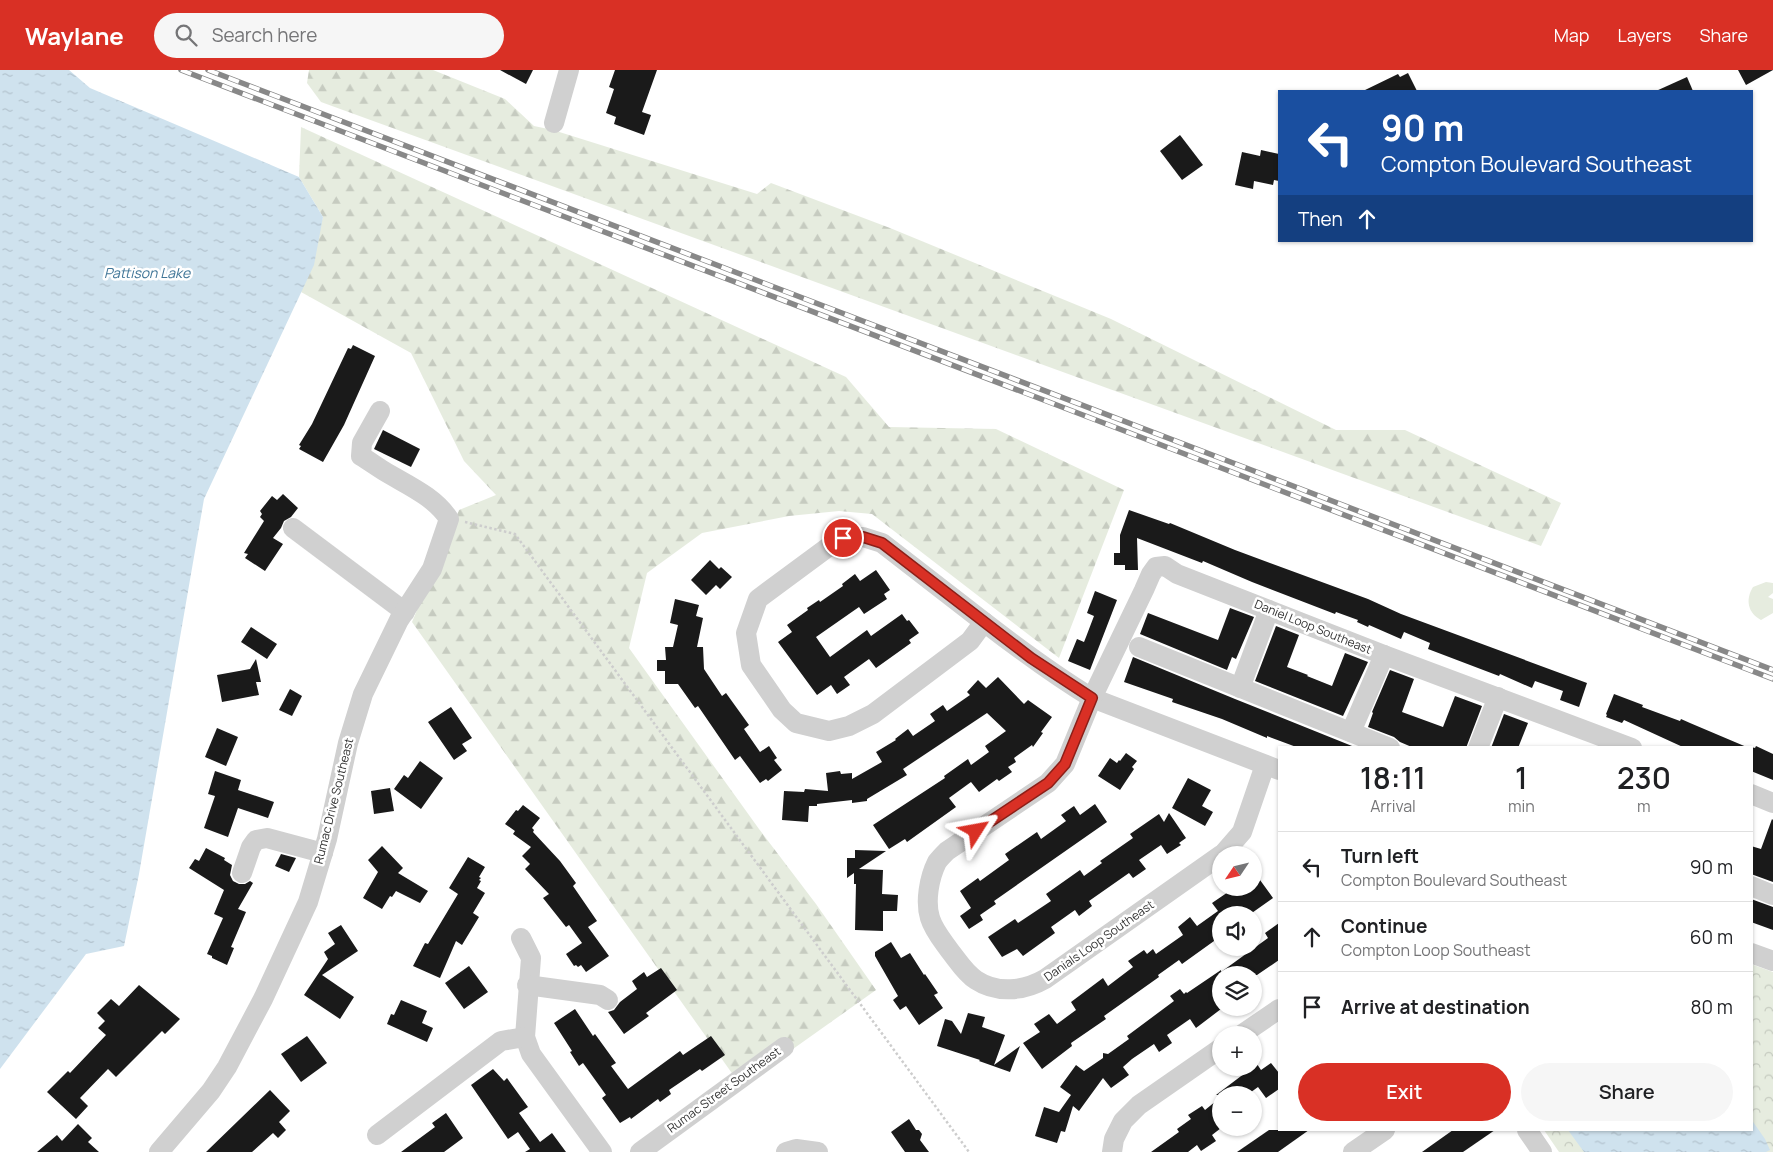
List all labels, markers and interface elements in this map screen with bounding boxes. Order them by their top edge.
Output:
search box [154,13,504,58]
text: Waylane [25,19,124,52]
icon: search [172,21,200,49]
text: Search here [212,22,317,48]
text: Map [1554,23,1589,47]
text: Layers [1617,23,1671,47]
text: Share [1699,23,1748,47]
text: 90 m [1381,104,1464,152]
icon: left [1298,110,1363,175]
text: Compton Boulevard Southeast [1381,149,1692,179]
icon: ahead [1353,205,1381,233]
text: Then [1298,206,1343,232]
water label: Pattison Lake [104,263,191,282]
pin [822,517,864,559]
icon: arrive [829,524,857,552]
street label: Daniel Loop Southeast [1252,595,1374,658]
street label: Rumac Drive Southeast [310,736,357,866]
text: 18:11 [1360,757,1426,798]
text: 1 [1515,757,1528,798]
text: 230 [1617,757,1671,798]
text: Arrival [1370,795,1416,817]
text: min [1508,795,1535,817]
text: m [1637,795,1651,817]
position arrow [949,804,1001,856]
text: Turn left [1341,843,1419,869]
north arrow [1212,846,1262,896]
map controls [1212,846,1262,1136]
icon: left [1298,853,1326,881]
text: 90 m [1690,854,1733,880]
text: Compton Boulevard Southeast [1341,869,1567,891]
street label: Danials Loop Southeast [1040,896,1157,985]
button: sound [1212,906,1262,956]
text: Continue [1341,913,1427,939]
icon: ahead [1298,923,1326,951]
text: 60 m [1690,924,1733,950]
text: Compton Loop Southeast [1341,939,1531,961]
button: layers [1212,966,1262,1016]
icon: arrive [1298,993,1326,1021]
text: Arrive at destination [1341,994,1530,1020]
text: 80 m [1690,994,1733,1020]
button: + [1212,1026,1262,1076]
street label: Rumac Street Southeast [664,1043,784,1137]
button: Exit [1298,1063,1511,1121]
button: Share [1521,1063,1733,1121]
button: − [1212,1086,1262,1136]

